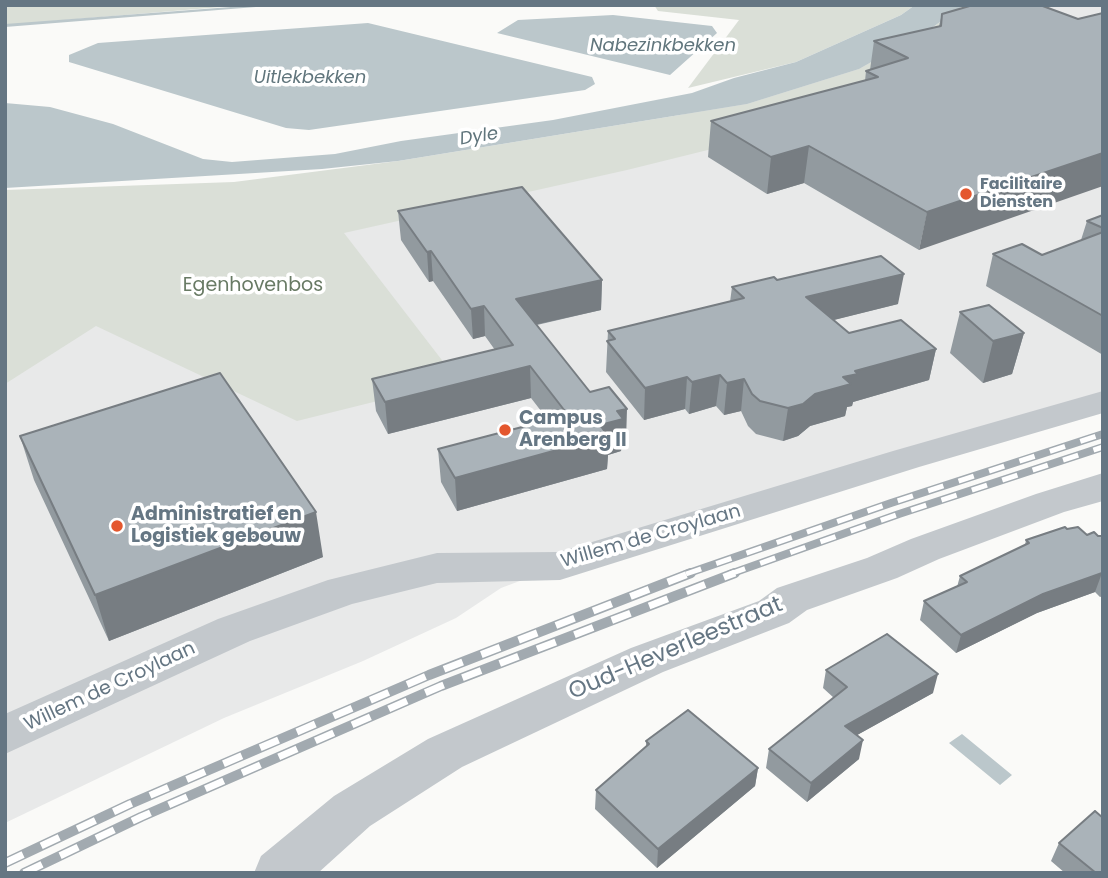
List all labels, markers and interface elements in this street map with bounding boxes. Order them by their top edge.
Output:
water label: Nabezinkbekken [590,35,736,57]
water label: Uitlekbekken [254,67,366,89]
water label: Dyle [458,123,500,151]
place label: Facilitaire Diensten [980,175,1062,213]
marker: Facilitaire Diensten [958,186,974,202]
park label: Egenhovenbos [183,275,323,297]
place label: Campus Arenberg II [519,408,627,452]
marker: Campus Arenberg II [497,422,513,438]
street label: Willem de Croylaan [559,500,743,574]
place label: Administratief en Logistiek gebouw [131,504,302,548]
marker: Administratief en Logistiek gebouw [109,518,125,534]
street label: Oud-Heverleestraat [565,591,787,707]
street label: Willem de Croylaan [21,637,199,737]

